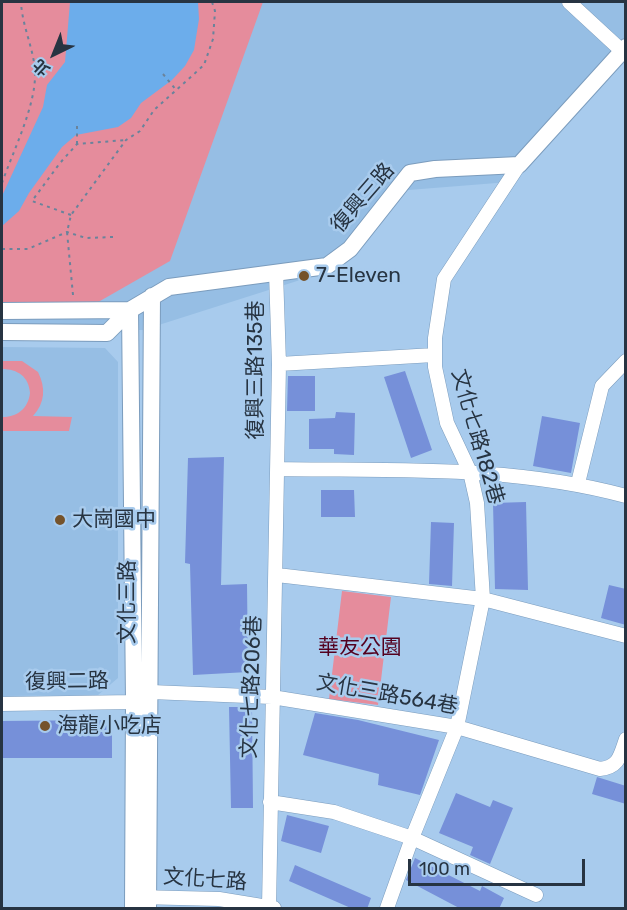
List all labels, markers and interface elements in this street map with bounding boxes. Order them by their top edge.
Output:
north arrow [24,24,84,84]
text: 北 [29,55,54,80]
street label: 復興三路 [326,158,400,238]
place label: 7-Eleven [316,263,401,289]
marker: 7-Eleven [297,269,311,283]
street label: 復興三路135巷 [243,300,269,440]
street label: 文化七路182巷 [446,366,508,508]
place label: 大崗國中 [72,507,156,533]
marker: 大崗國中 [53,513,67,527]
street label: 文化三路 [115,560,141,644]
street label: 文化七路206巷 [237,615,267,759]
park label: 華友公園 [318,635,402,661]
street label: 復興二路 [25,669,109,695]
street label: 文化三路564巷 [314,670,460,720]
place label: 海龍小吃店 [57,713,162,739]
marker: 海龍小吃店 [38,719,52,733]
scale bar [411,847,588,885]
text: 100 m [419,858,470,880]
street label: 文化七路 [162,865,248,895]

